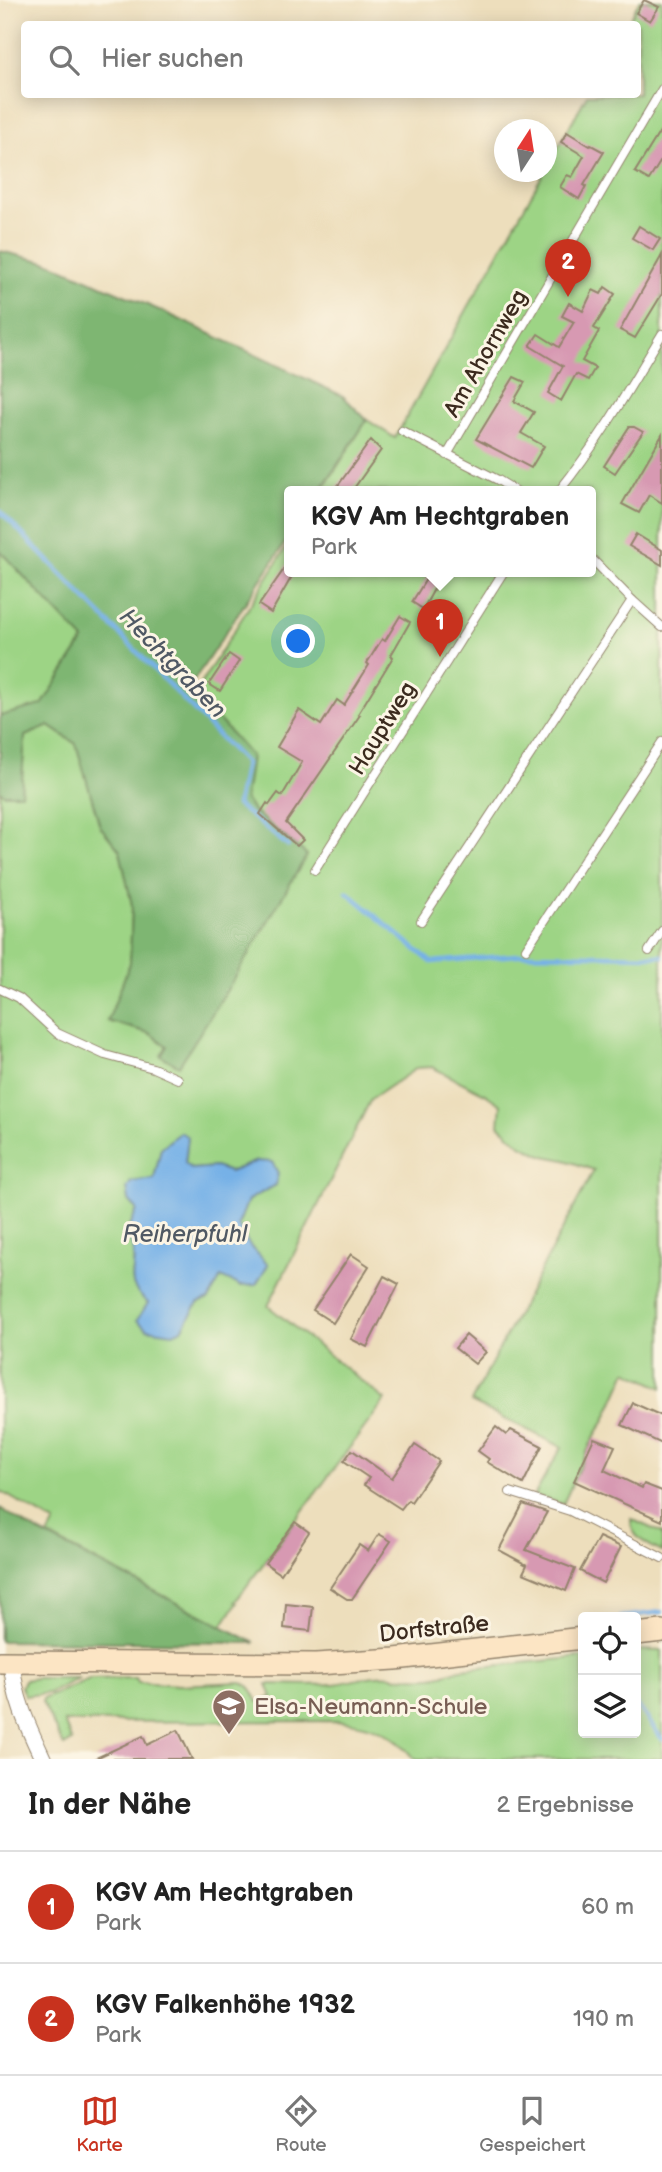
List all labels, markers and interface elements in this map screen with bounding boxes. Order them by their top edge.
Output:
search box [21,21,641,98]
icon: search [45,41,83,79]
text: Hier suchen [101,44,244,75]
north arrow [494,119,557,182]
pin: 2 [545,239,591,297]
street label: Am Ahornweg [438,285,534,422]
popup [284,486,596,577]
text: KGV Am Hechtgraben [311,502,569,533]
text: Park [311,533,357,561]
pin: 1 [417,599,463,657]
water label: Hechtgraben [113,603,232,724]
your location [281,624,315,658]
street label: Hauptweg [343,677,423,780]
water label: Reiherpfuhl [123,1220,249,1249]
street label: Dorfstraße [378,1609,490,1649]
map controls [578,1612,641,1738]
button: locate [578,1612,641,1675]
button: layers [578,1675,641,1738]
school or university icon: Elsa-Neumann-Schule [210,1687,248,1736]
place label: Elsa-Neumann-Schule [254,1693,487,1721]
text: In der Nähe [28,1787,191,1823]
text: 2 Ergebnisse [497,1791,634,1819]
text: KGV Am Hechtgraben [95,1878,354,1909]
text: 1 [46,1893,56,1921]
text: 60 m [581,1893,634,1921]
text: Park [95,1909,141,1937]
text: KGV Falkenhöhe 1932 [95,1990,355,2021]
text: 2 [44,2005,58,2033]
text: 190 m [573,2005,634,2033]
text: Park [95,2021,141,2049]
tab: Karte [76,2092,123,2157]
tab: Route [275,2092,327,2157]
tab: Gespeichert [479,2092,586,2157]

